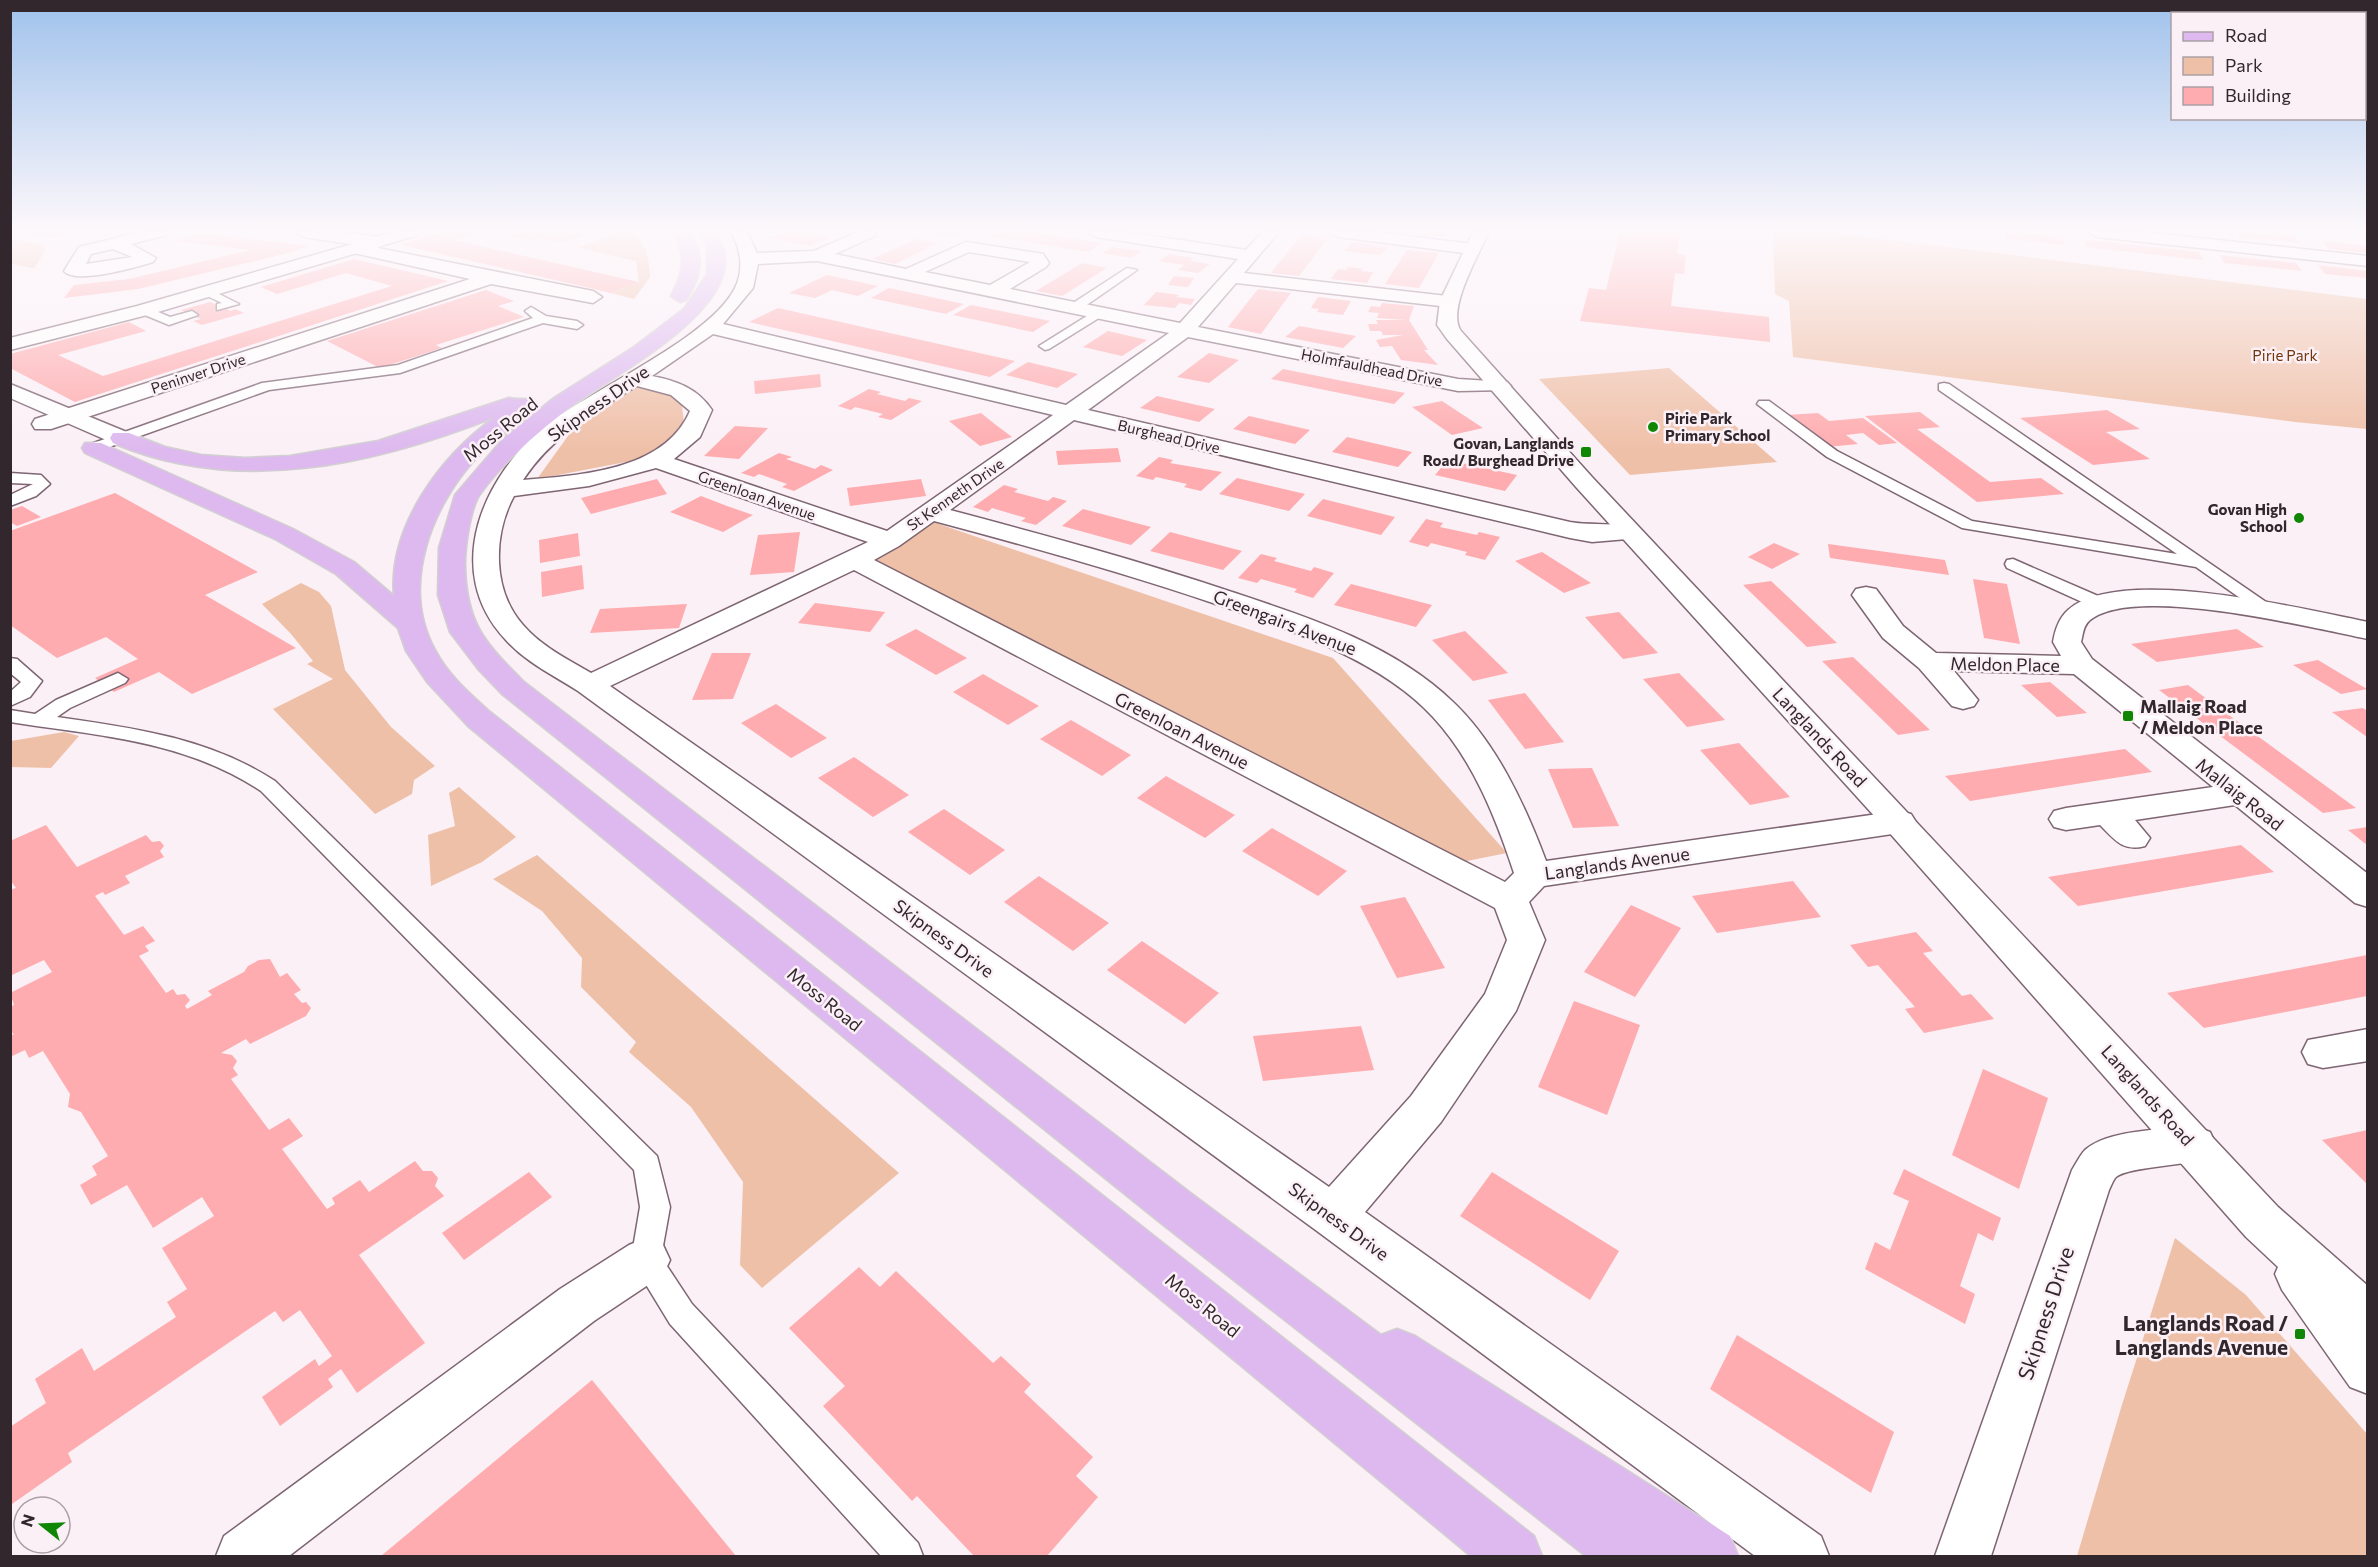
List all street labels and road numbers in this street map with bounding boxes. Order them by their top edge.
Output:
street label: Holmfauldhead Drive [1300,344,1444,390]
street label: Peninver Drive [148,349,248,397]
street label: Skipness Drive [543,360,653,446]
street label: Moss Road [458,392,542,466]
street label: Burghead Drive [1116,415,1222,457]
street label: St Kenneth Drive [903,454,1007,534]
street label: Greenloan Avenue [696,466,818,524]
street label: Greengairs Avenue [1210,585,1360,659]
street label: Meldon Place [1950,652,2060,676]
street label: Langlands Road [1768,683,1872,791]
street label: Greenloan Avenue [1111,687,1253,773]
street label: Mallaig Road [2192,753,2288,835]
street label: Langlands Avenue [1543,842,1691,884]
street label: Skipness Drive [890,894,998,982]
street label: Moss Road [783,962,867,1036]
street label: Langlands Road [2097,1040,2199,1150]
street label: Skipness Drive [1285,1177,1393,1265]
street label: Skipness Drive [2012,1243,2078,1383]
street label: Moss Road [1161,1268,1245,1342]

